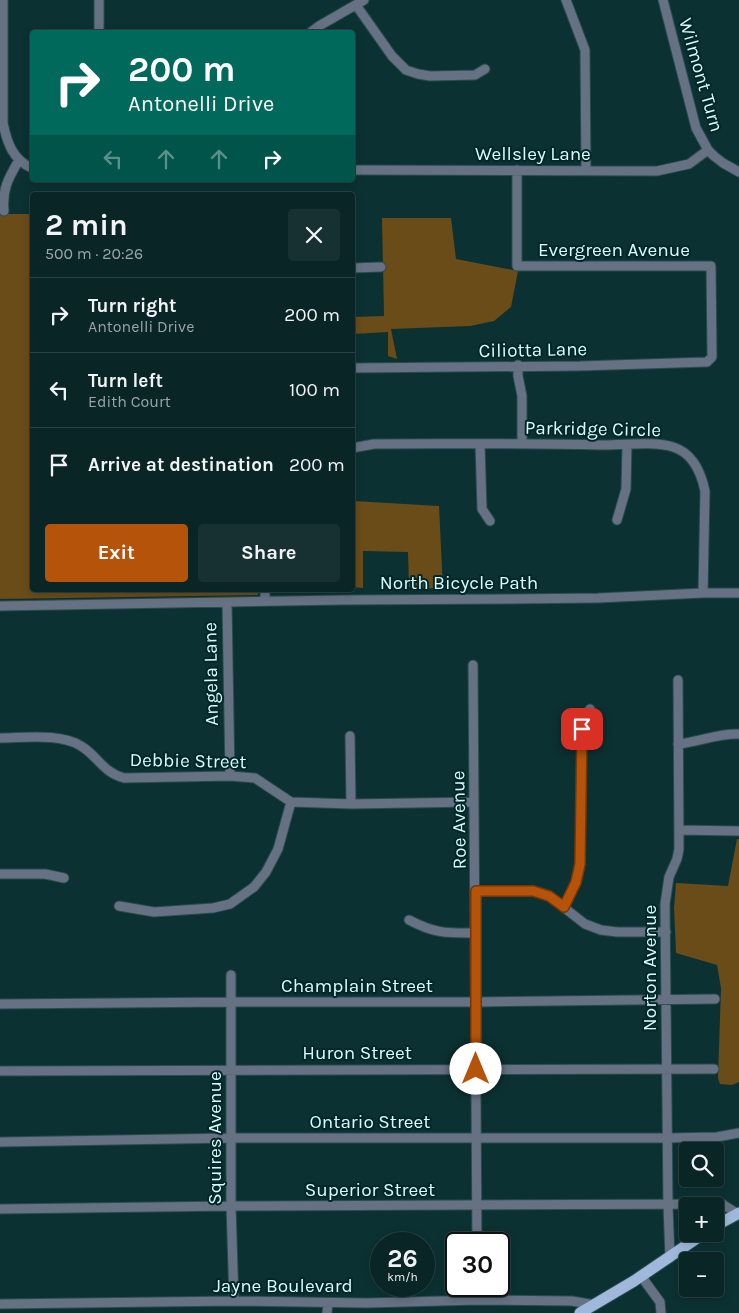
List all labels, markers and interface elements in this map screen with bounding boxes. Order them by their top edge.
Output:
street label: Wilmont Turn [674,16,728,134]
text: 200 m [128,49,236,90]
icon: right [45,50,110,115]
text: Antonelli Drive [128,91,274,117]
street label: Wellsley Lane [475,143,591,165]
icon: left [99,145,127,173]
icon: ahead [152,145,180,173]
icon: ahead [205,145,233,173]
icon: right [258,145,286,173]
text: 2 min [45,207,128,243]
button: close [288,209,340,261]
street label: Evergreen Avenue [538,239,690,261]
text: 500 m · 20:26 [45,244,143,263]
text: Turn right [88,295,177,317]
icon: right [45,301,73,329]
text: 200 m [284,304,340,326]
text: Antonelli Drive [88,317,194,336]
street label: Ciliotta Lane [479,338,587,362]
text: Turn left [88,370,163,392]
icon: left [45,376,73,404]
text: 100 m [289,379,340,401]
text: Edith Court [88,392,171,411]
street label: Parkridge Circle [525,417,661,441]
icon: arrive [45,451,73,479]
text: Arrive at destination [88,454,274,476]
text: 200 m [289,454,345,476]
button: Exit [45,524,188,582]
button: Share [198,524,340,582]
street label: North Bicycle Path [380,572,538,594]
street label: Angela Lane [199,622,223,726]
pin [561,708,603,750]
icon: arrive [568,715,596,743]
street label: Debbie Street [129,749,247,773]
street label: Roe Avenue [447,770,471,870]
street label: Norton Avenue [639,905,661,1031]
street label: Champlain Street [281,975,433,997]
street label: Huron Street [302,1042,412,1064]
position arrow [449,1042,501,1094]
street label: Squires Avenue [204,1071,226,1205]
street label: Ontario Street [310,1111,430,1133]
map controls [679,1142,724,1297]
button: search [679,1142,724,1187]
street label: Superior Street [305,1179,435,1201]
button: + [679,1197,724,1242]
speed limit sign: 30 [445,1232,510,1297]
text: 26 [387,1244,418,1273]
button: − [679,1252,724,1297]
text: km/h [387,1270,418,1284]
street label: Jayne Boulevard [213,1275,353,1297]

